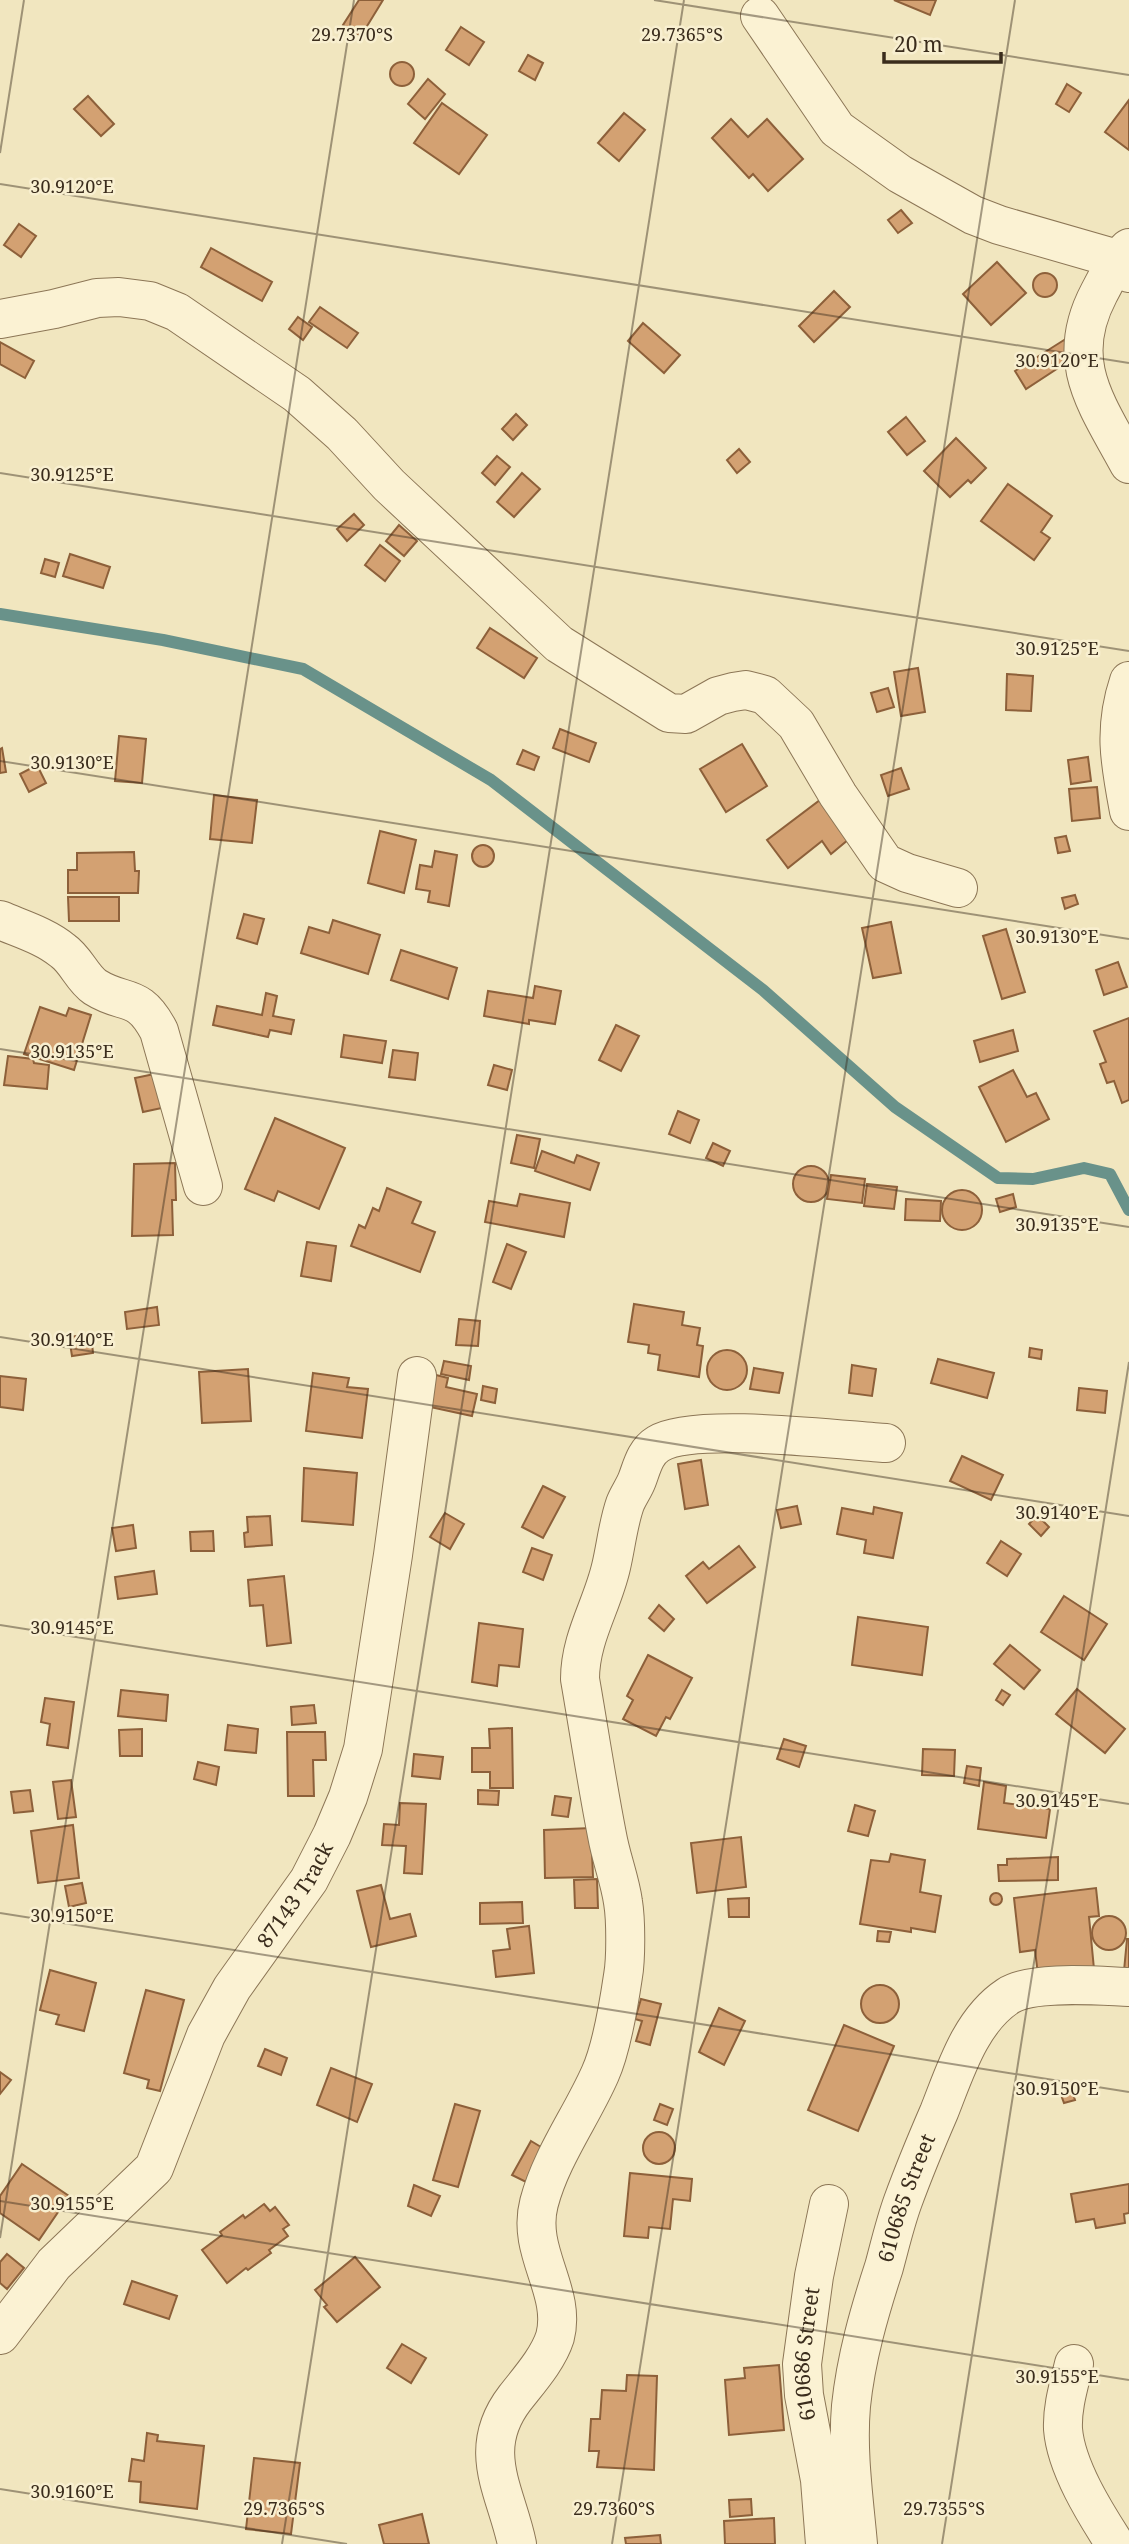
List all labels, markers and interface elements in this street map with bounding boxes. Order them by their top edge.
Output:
scale bar [884,21,1001,65]
text: 29.7370°S [311,22,393,46]
text: 29.7365°S [641,22,723,46]
text: 20 m [894,30,943,58]
text: 30.9120°E [30,174,114,198]
text: 30.9120°E [1015,348,1099,372]
text: 30.9125°E [30,462,114,486]
text: 30.9125°E [1015,636,1099,660]
text: 30.9130°E [30,750,114,774]
text: 30.9130°E [1015,924,1099,948]
text: 30.9135°E [30,1039,114,1063]
text: 30.9135°E [1015,1212,1099,1236]
text: 30.9140°E [30,1327,114,1351]
text: 30.9140°E [1015,1500,1099,1524]
text: 30.9145°E [30,1615,114,1639]
text: 30.9145°E [1015,1788,1099,1812]
street label: 87143 Track [250,1836,339,1953]
text: 30.9150°E [30,1903,114,1927]
text: 30.9150°E [1015,2076,1099,2100]
street label: 610685 Street [871,2129,941,2265]
text: 30.9155°E [30,2191,114,2215]
street label: 610686 Street [787,2285,825,2423]
text: 30.9155°E [1015,2364,1099,2388]
text: 30.9160°E [30,2479,114,2503]
text: 29.7365°S [243,2496,325,2520]
text: 29.7360°S [573,2496,655,2520]
text: 29.7355°S [903,2496,985,2520]

